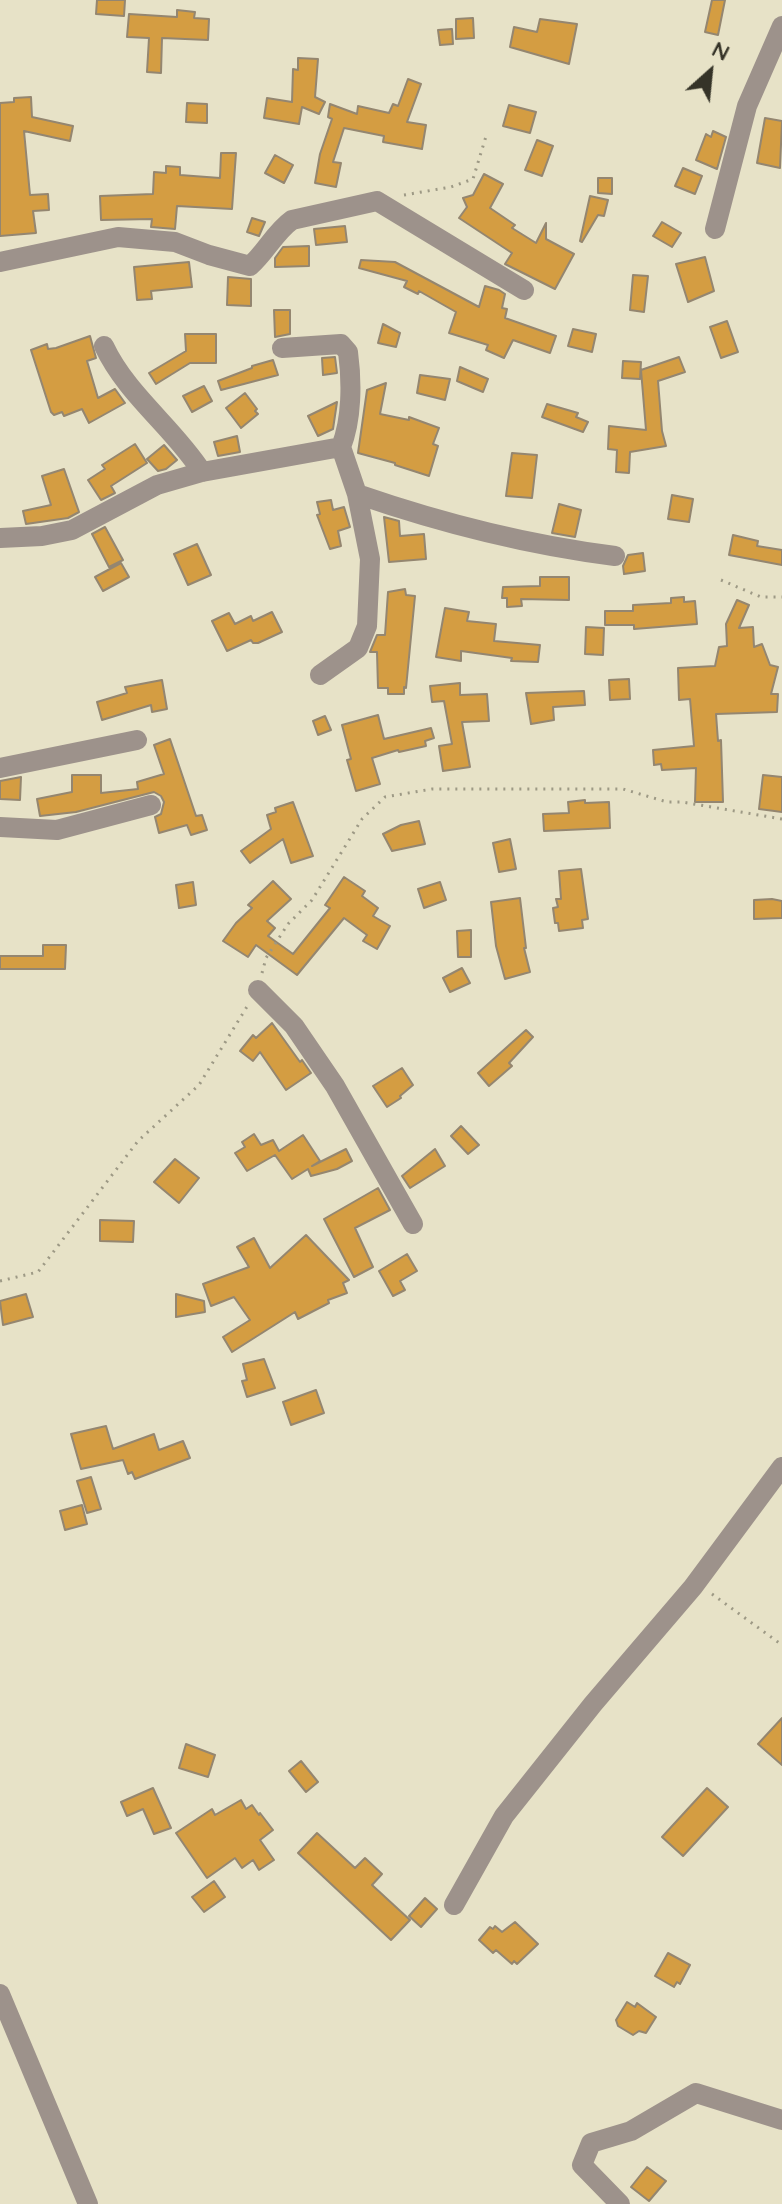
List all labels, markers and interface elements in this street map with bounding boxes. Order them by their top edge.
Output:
north arrow [670,32,750,112]
text: N [707,34,734,67]

